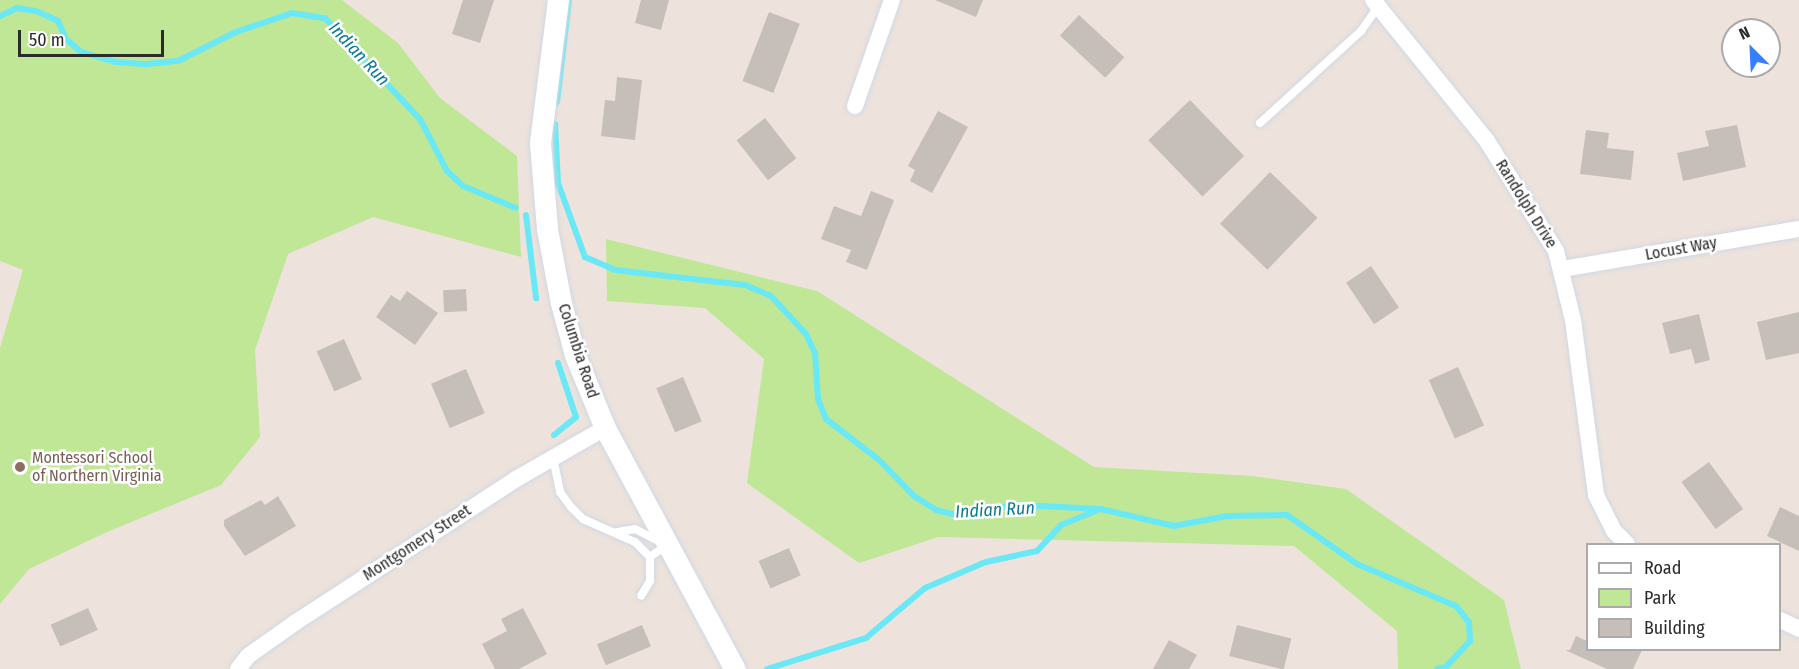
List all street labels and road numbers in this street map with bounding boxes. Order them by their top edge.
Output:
street label: Randolph Drive [1491,156,1561,252]
street label: Locust Way [1644,233,1718,265]
street label: Columbia Road [554,301,602,401]
street label: Montgomery Street [359,501,475,585]

